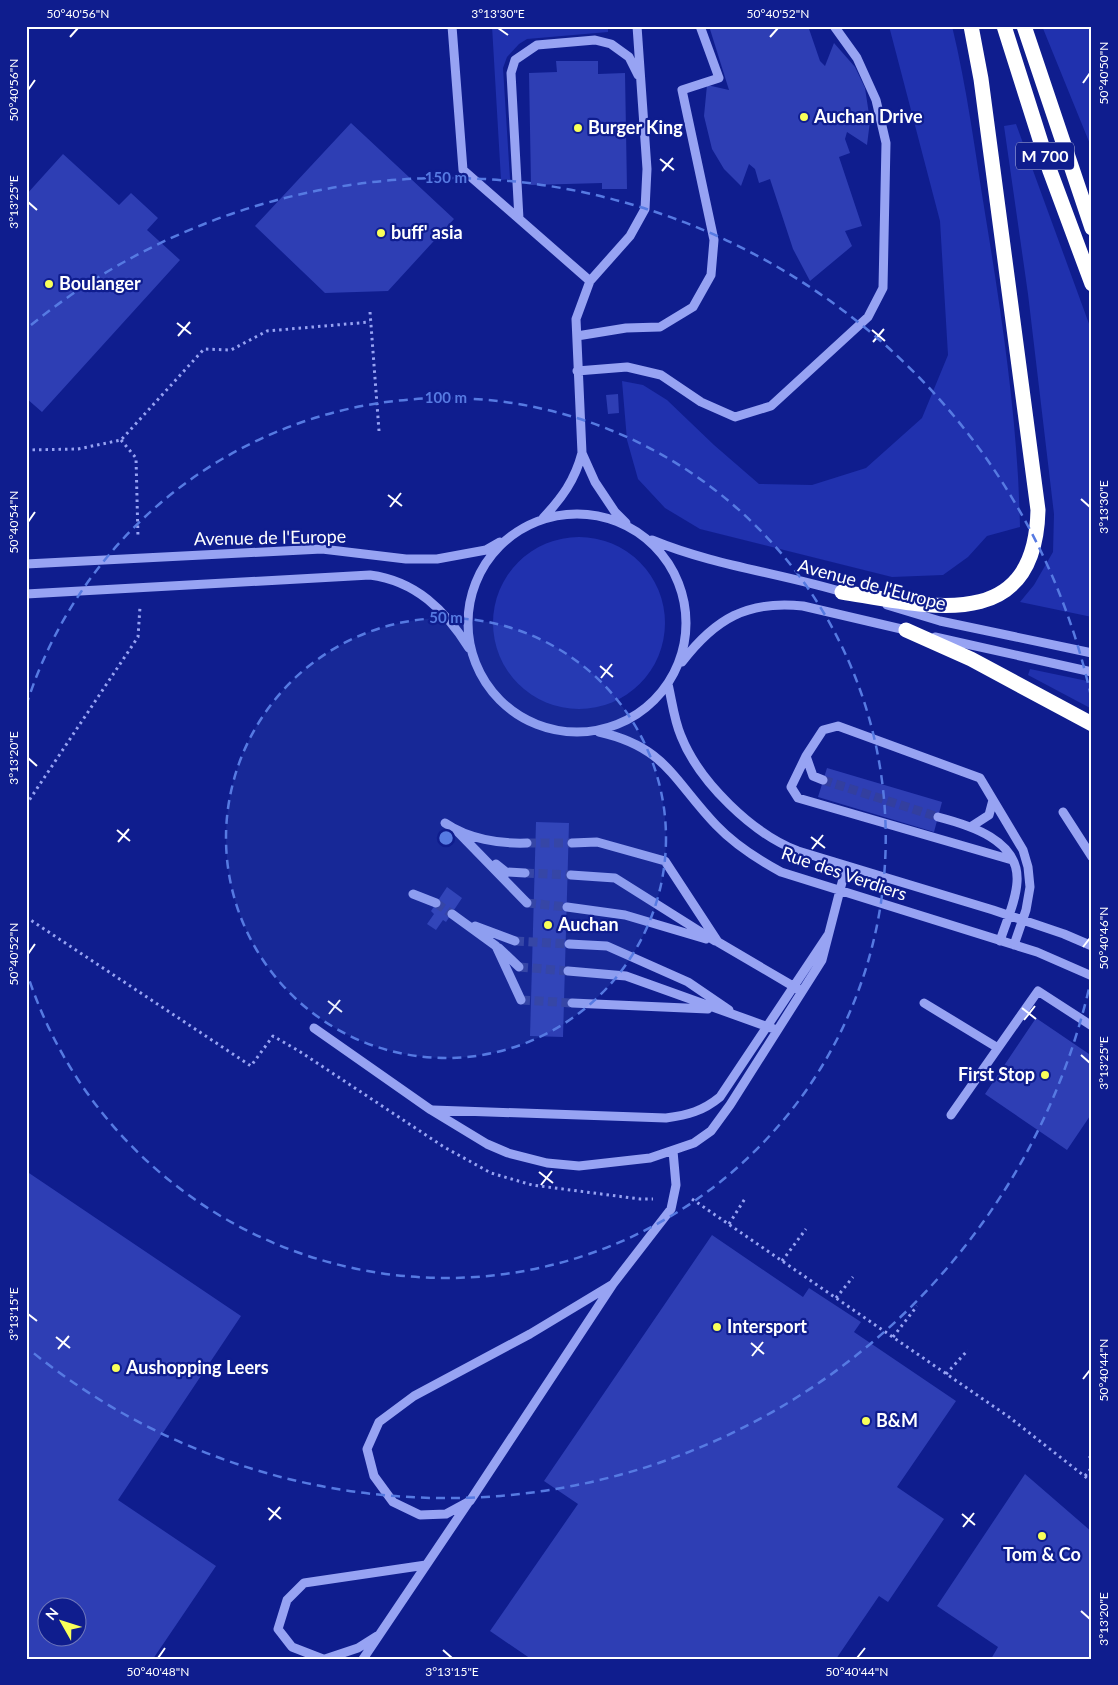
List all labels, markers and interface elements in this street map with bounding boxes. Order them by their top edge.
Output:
text: 50°40'56"N [47,6,109,21]
text: 3°13'30"E [471,6,525,21]
text: 50°40'52"N [747,6,809,21]
text: 50°40'50"N [1096,42,1111,104]
text: 50°40'56"N [6,59,21,121]
place label: Auchan Drive [813,105,923,127]
marker: Auchan Drive [798,111,810,123]
place label: Burger King [588,116,683,138]
marker: Burger King [572,122,584,134]
road number: M 700 [1016,142,1074,170]
text: 150 m [425,168,467,186]
text: 3°13'25"E [6,175,21,229]
place label: buff' asia [391,221,463,243]
marker: buff' asia [375,227,387,239]
place label: Boulanger [59,272,141,294]
marker: Boulanger [43,278,55,290]
text: 100 m [425,388,467,406]
text: 3°13'30"E [1096,480,1111,534]
text: 50°40'54"N [6,491,21,553]
street label: Avenue de l'Europe [194,525,346,549]
street label: Avenue de l'Europe [796,554,949,614]
text: 50 m [429,608,463,626]
text: 3°13'20"E [6,731,21,785]
centre of rings [437,829,455,847]
street label: Rue des Verdiers [779,841,910,905]
text: 50°40'46"N [1096,907,1111,969]
place label: Auchan [557,913,619,935]
marker: Auchan [542,919,554,931]
text: 50°40'52"N [6,923,21,985]
text: 3°13'25"E [1096,1036,1111,1090]
place label: First Stop [958,1063,1035,1085]
marker: First Stop [1039,1069,1051,1081]
text: 3°13'15"E [6,1287,21,1341]
place label: Intersport [727,1315,807,1337]
marker: Intersport [711,1321,723,1333]
text: 50°40'44"N [1096,1339,1111,1401]
place label: Aushopping Leers [125,1356,269,1378]
marker: Aushopping Leers [110,1362,122,1374]
place label: B&M [876,1409,918,1431]
marker: B&M [860,1415,872,1427]
marker: Tom & Co [1036,1530,1048,1542]
place label: Tom & Co [1003,1543,1081,1565]
text: 3°13'20"E [1096,1592,1111,1646]
north arrow [38,1598,88,1648]
text: N [42,1604,62,1623]
text: 50°40'48"N [127,1664,189,1679]
text: 3°13'15"E [425,1664,479,1679]
text: 50°40'44"N [826,1664,888,1679]

